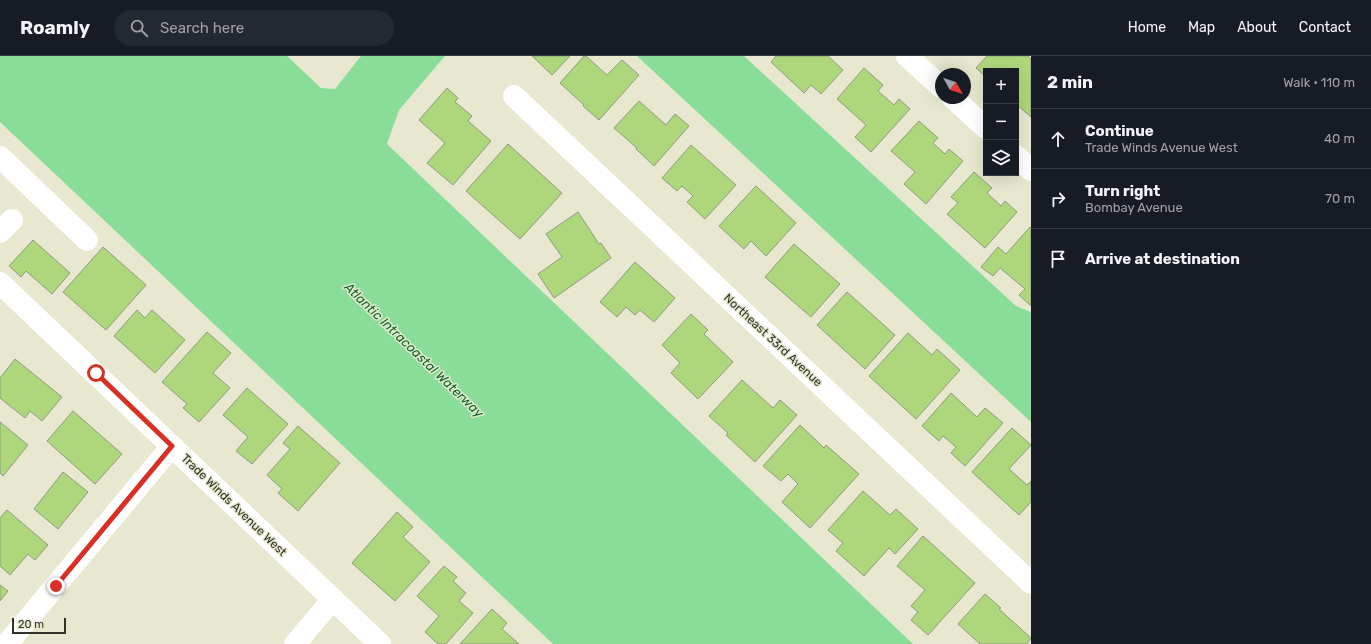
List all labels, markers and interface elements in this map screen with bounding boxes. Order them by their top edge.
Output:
search box [114,10,394,46]
text: Roamly [20,16,90,39]
icon: search [128,17,150,39]
text: Search here [160,19,244,37]
text: Home [1128,19,1166,36]
text: Map [1188,19,1215,36]
text: About [1237,19,1277,36]
text: Contact [1299,19,1351,36]
north arrow [935,68,971,104]
map controls [983,68,1019,176]
button: + [983,68,1019,104]
text: 2 min [1047,72,1093,92]
text: Walk · 110 m [1283,75,1355,90]
button: − [983,104,1019,140]
text: Continue [1085,122,1154,140]
icon: ahead [1047,128,1069,150]
text: 40 m [1324,131,1355,146]
button: layers [983,140,1019,176]
text: Trade Winds Avenue West [1085,140,1238,155]
text: Turn right [1085,182,1160,200]
icon: right [1047,188,1069,210]
text: 70 m [1325,191,1355,206]
text: Bombay Avenue [1085,200,1183,215]
icon: arrive [1047,248,1069,270]
text: Arrive at destination [1085,250,1240,268]
water label: Atlantic Intracoastal Waterway [341,279,487,421]
street label: Northeast 33rd Avenue [721,291,825,389]
route start [87,364,105,382]
street label: Trade Winds Avenue West [178,451,290,559]
route end [47,577,65,595]
scale bar [12,616,66,635]
text: 20 m [18,618,44,631]

